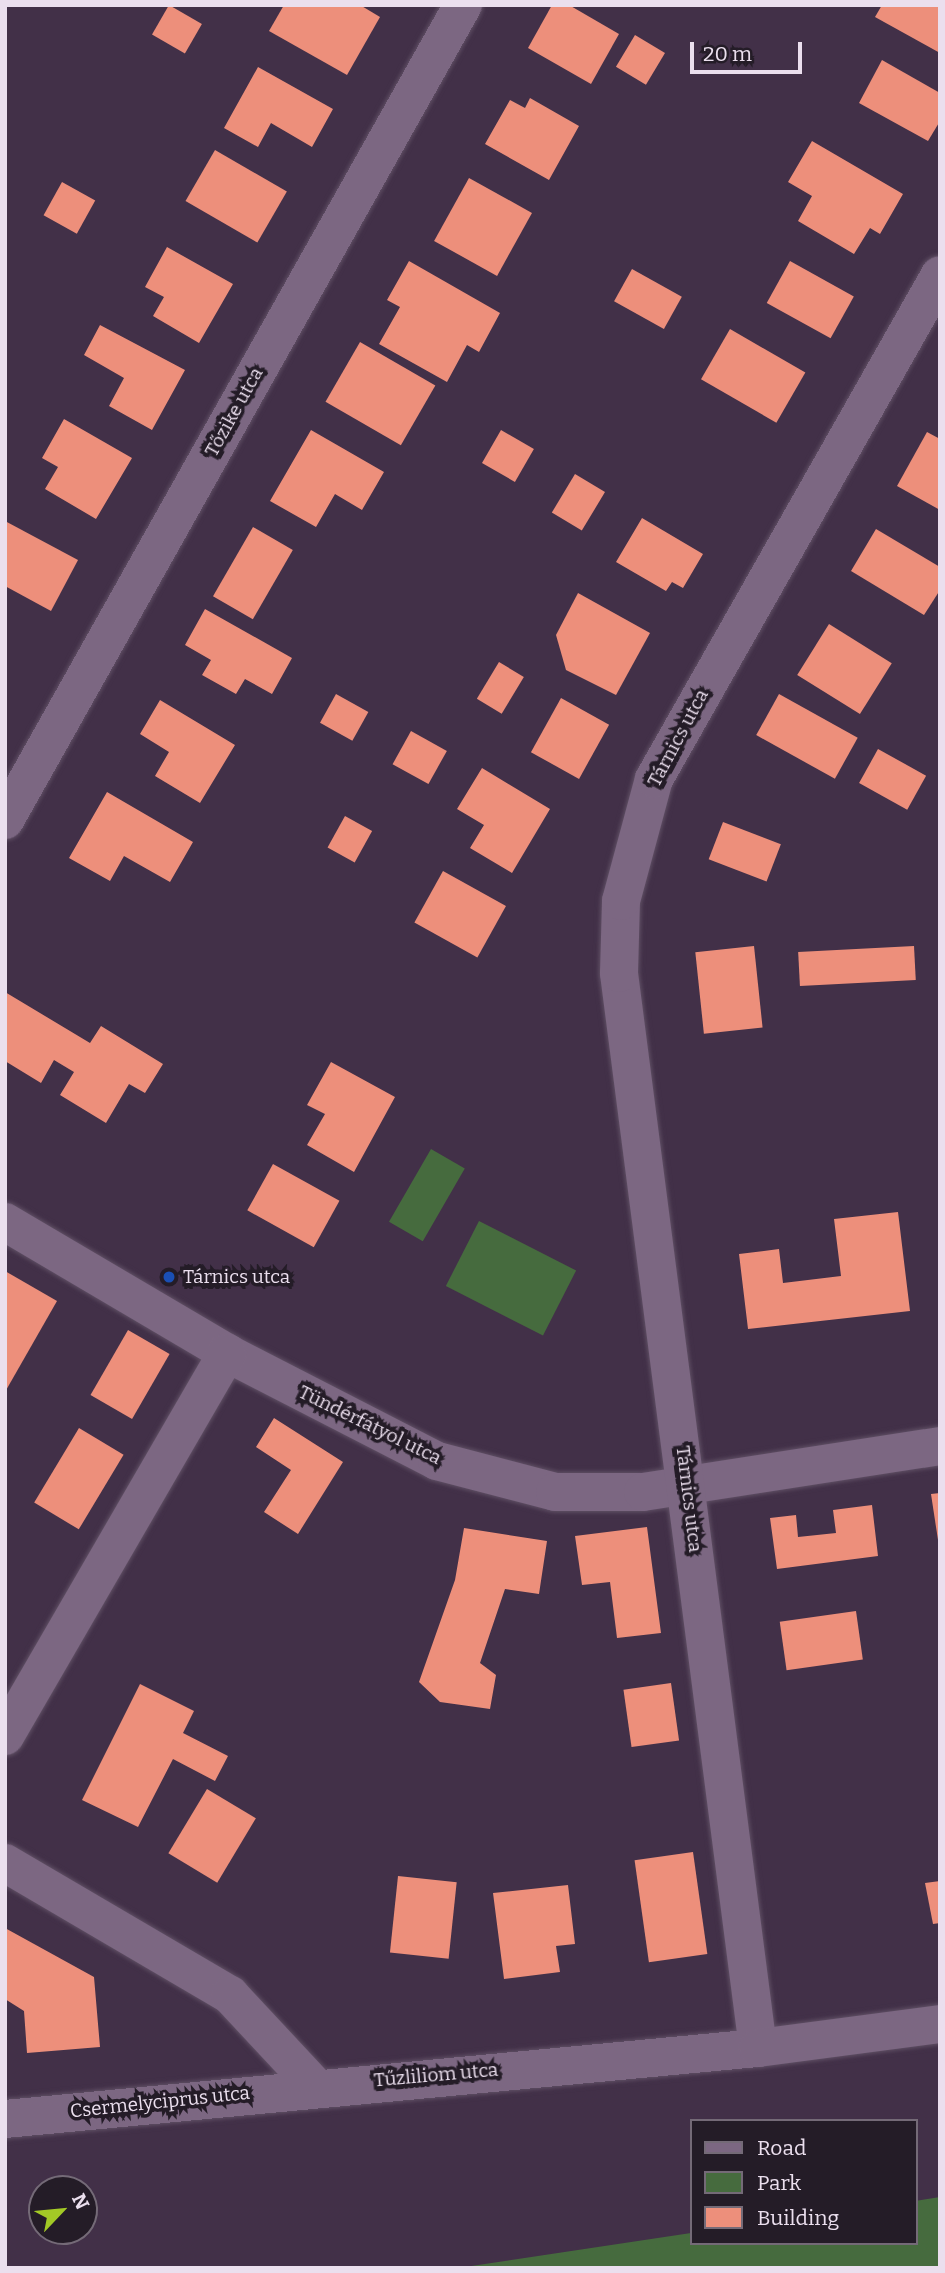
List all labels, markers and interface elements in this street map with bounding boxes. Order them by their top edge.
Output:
scale bar [693,28,805,72]
text: 20 m [703,41,752,67]
street label: Tőzike utca [200,363,268,461]
street label: Tárnics utca [643,685,713,791]
place label: Tárnics utca [183,1266,290,1288]
marker: Tárnics utca [161,1269,177,1285]
street label: Tündérfátyol utca [295,1381,445,1469]
street label: Tárnics utca [671,1444,707,1554]
street label: Tűzliliom utca [373,2058,499,2092]
street label: Csermelyciprus utca [69,2081,251,2123]
legend [690,2119,917,2245]
text: Road [757,2135,806,2161]
text: Park [757,2170,801,2196]
north arrow [28,2175,98,2245]
text: N [67,2190,94,2213]
text: Building [757,2205,839,2231]

